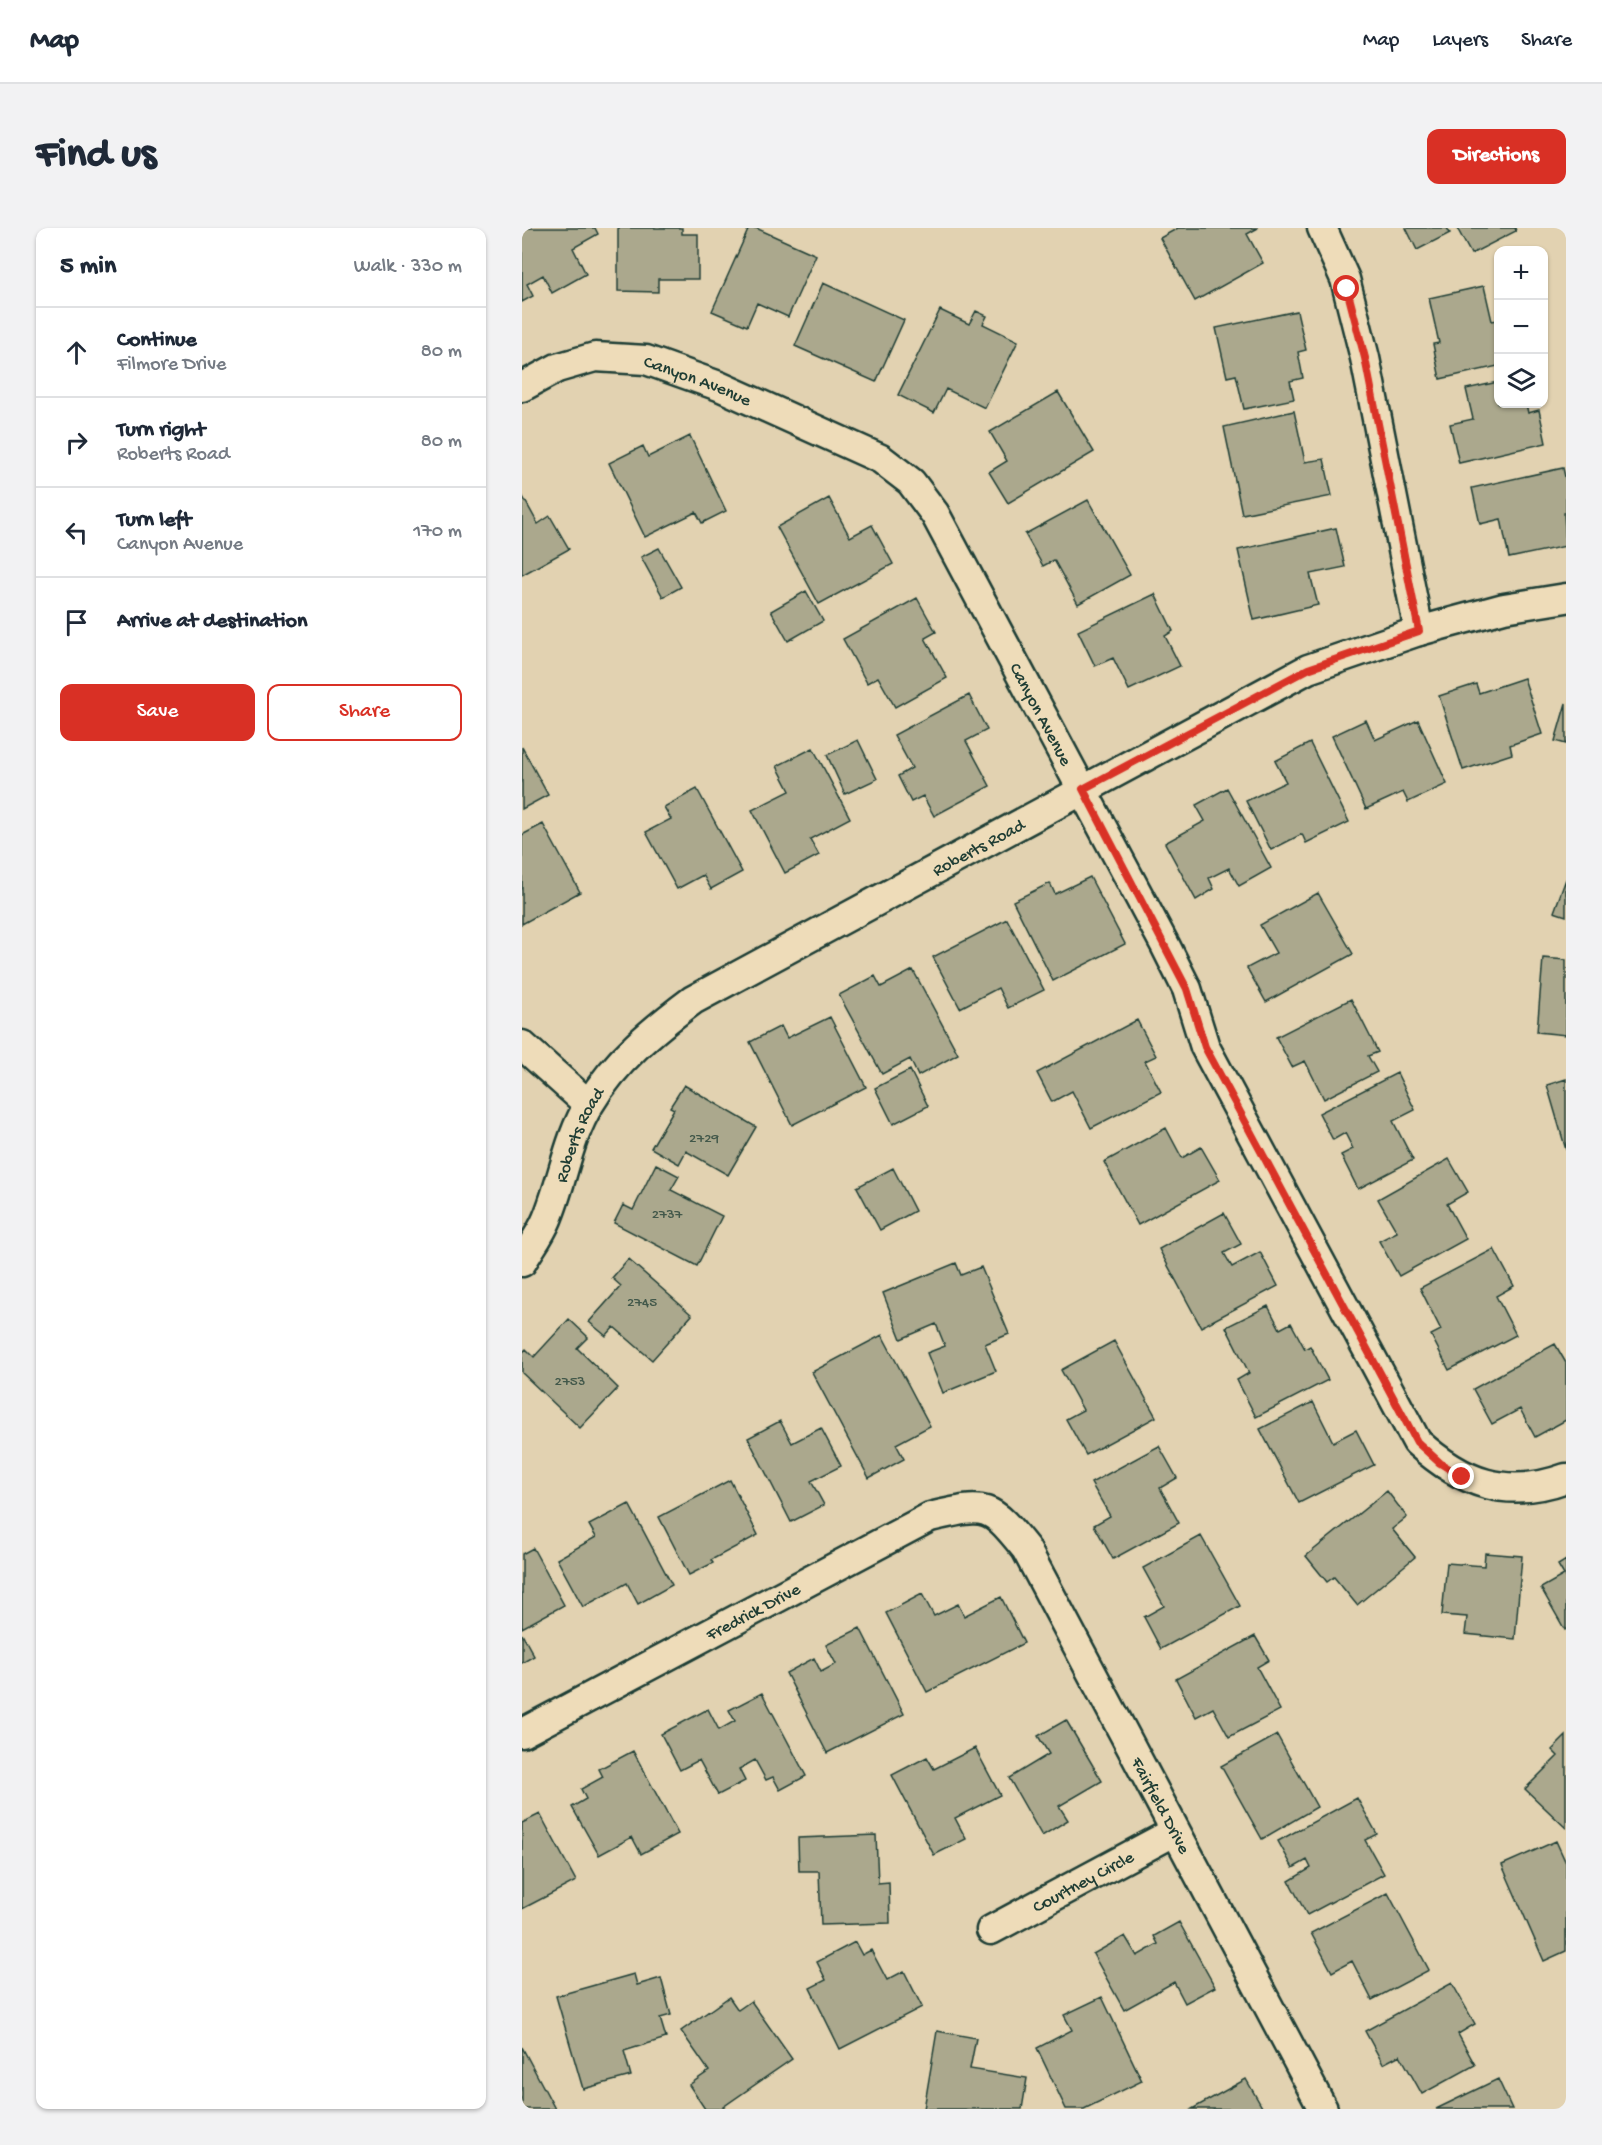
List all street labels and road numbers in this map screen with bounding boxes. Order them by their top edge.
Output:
street label: Canyon Avenue [640,352,755,412]
street label: Canyon Avenue [1003,660,1076,771]
street label: Roberts Road [929,815,1030,882]
street label: Roberts Road [552,1083,611,1185]
street label: Fredrick Drive [702,1579,805,1647]
street label: Fairfield Drive [1125,1753,1194,1859]
street label: Courtney Circle [1030,1847,1139,1919]

